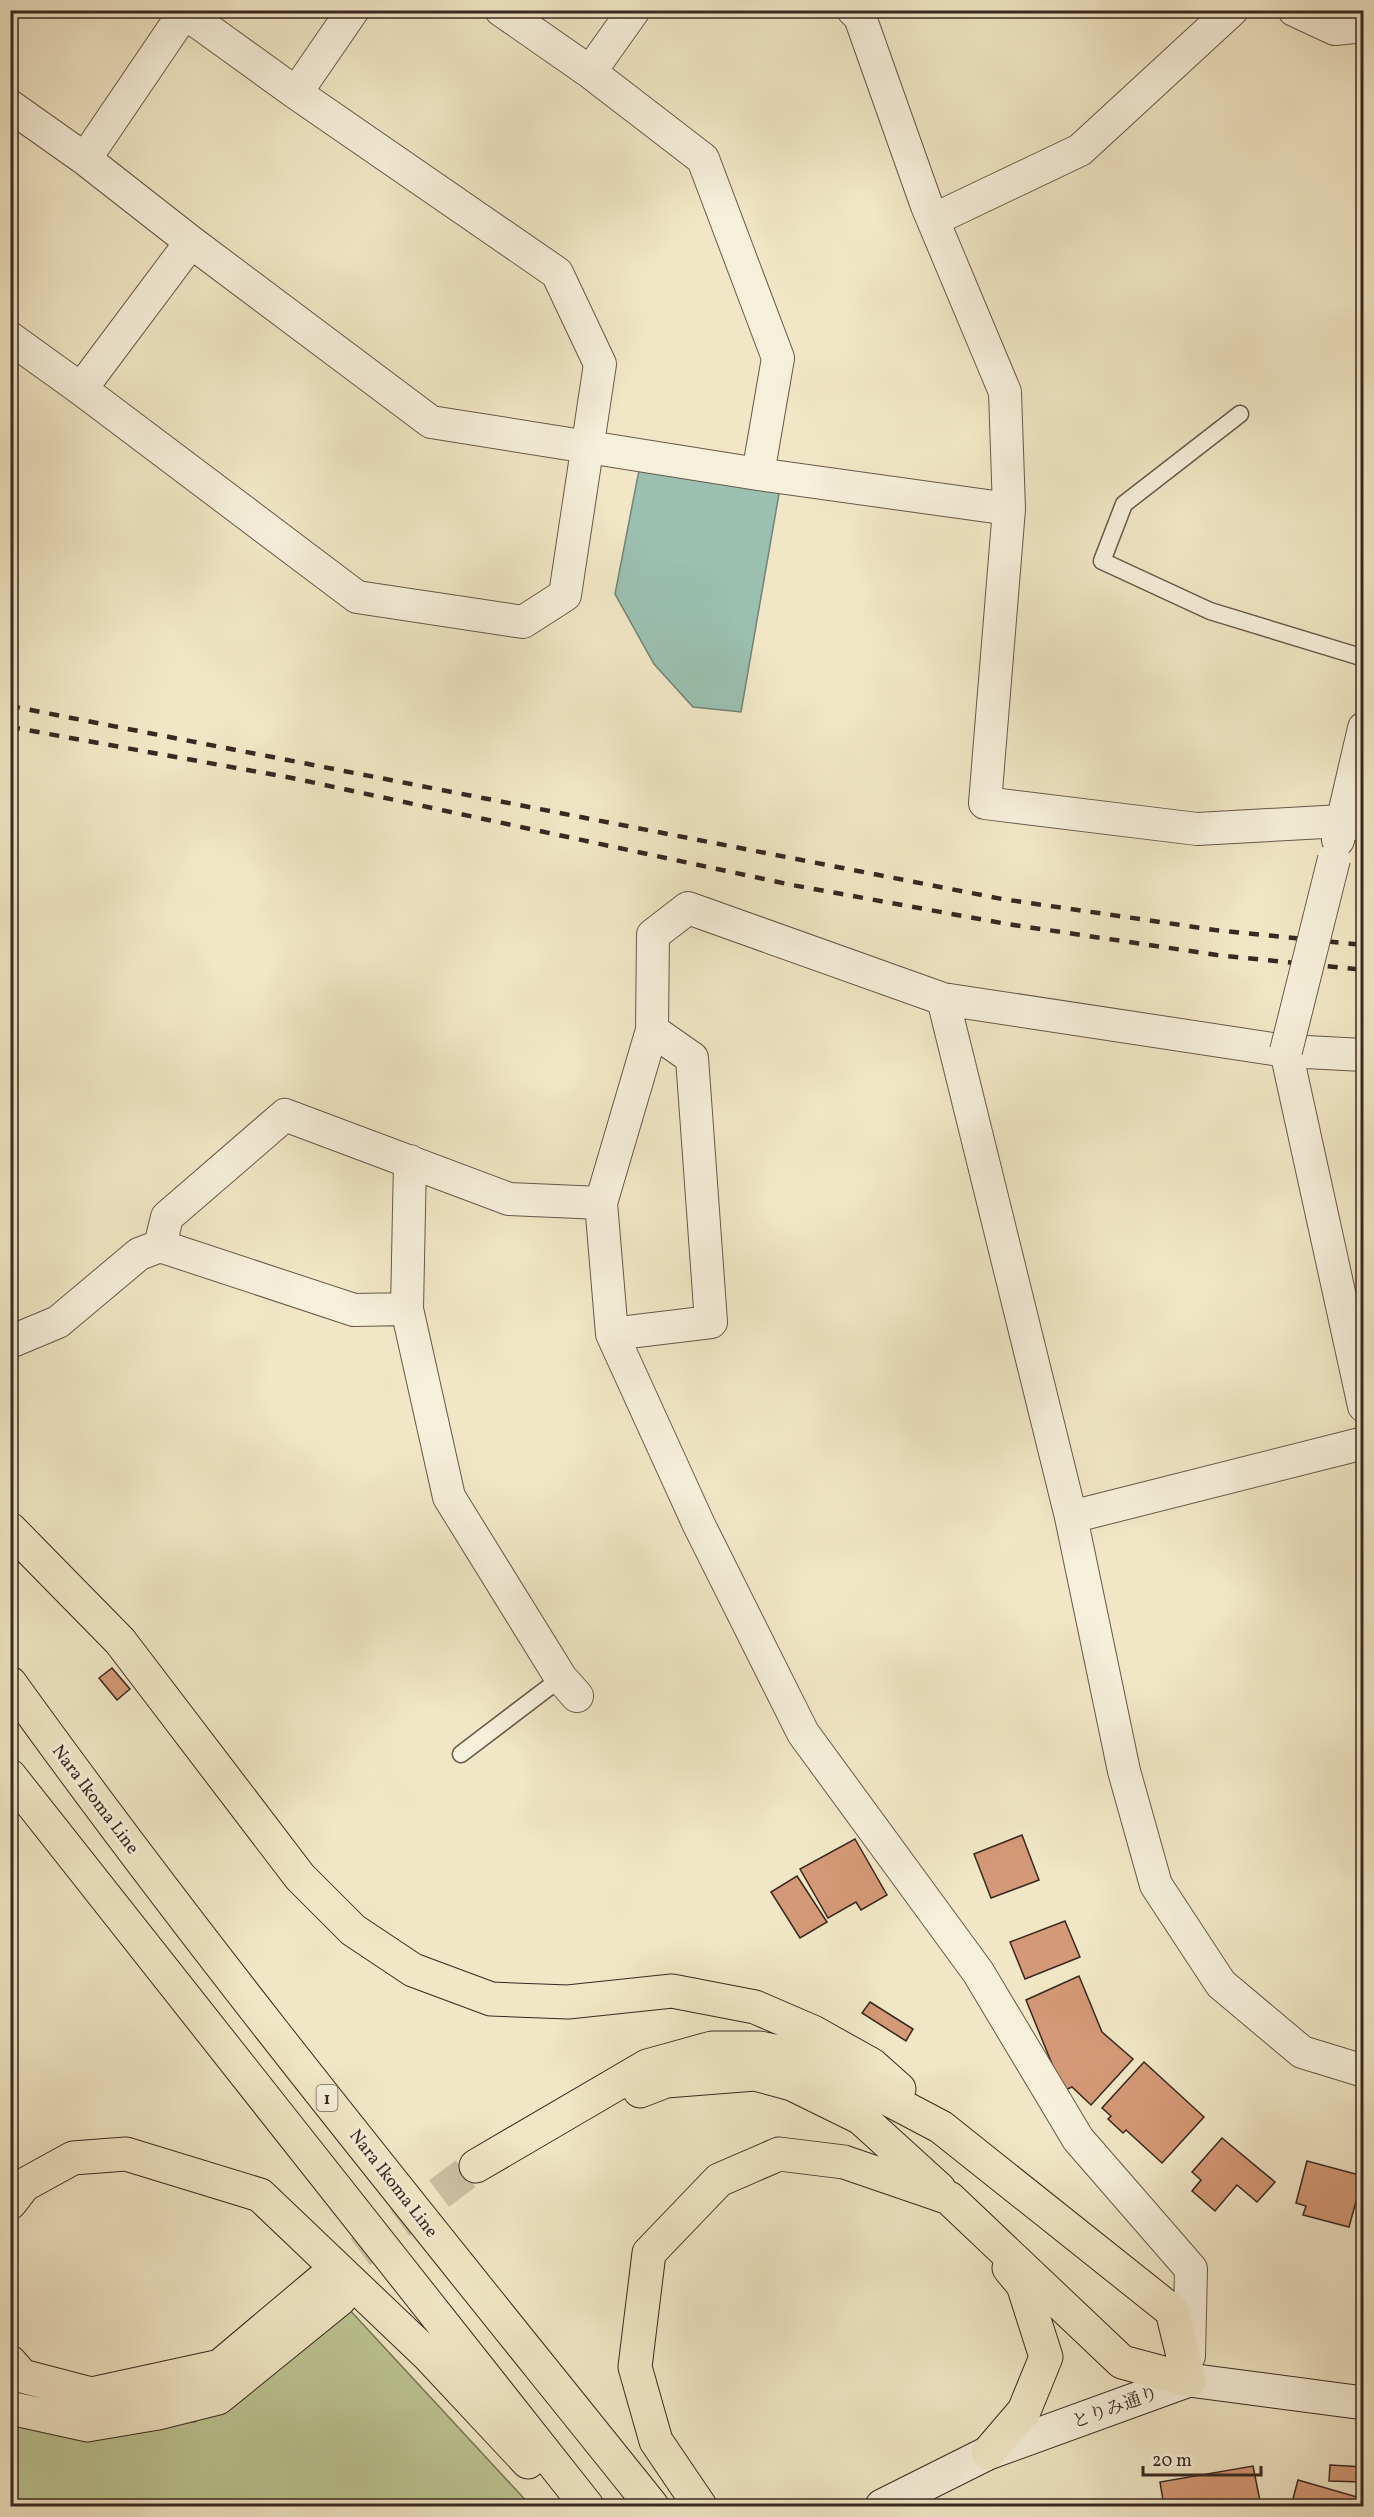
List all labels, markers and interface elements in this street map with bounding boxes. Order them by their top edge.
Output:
street label: Nara Ikoma Line [45,1740,144,1860]
road number: 1 [316,2085,338,2111]
street label: Nara Ikoma Line [343,2125,443,2243]
street label: とりみ通り [1069,2381,1162,2436]
scale bar [1143,2439,1262,2477]
text: 20 m [1152,2449,1192,2474]

